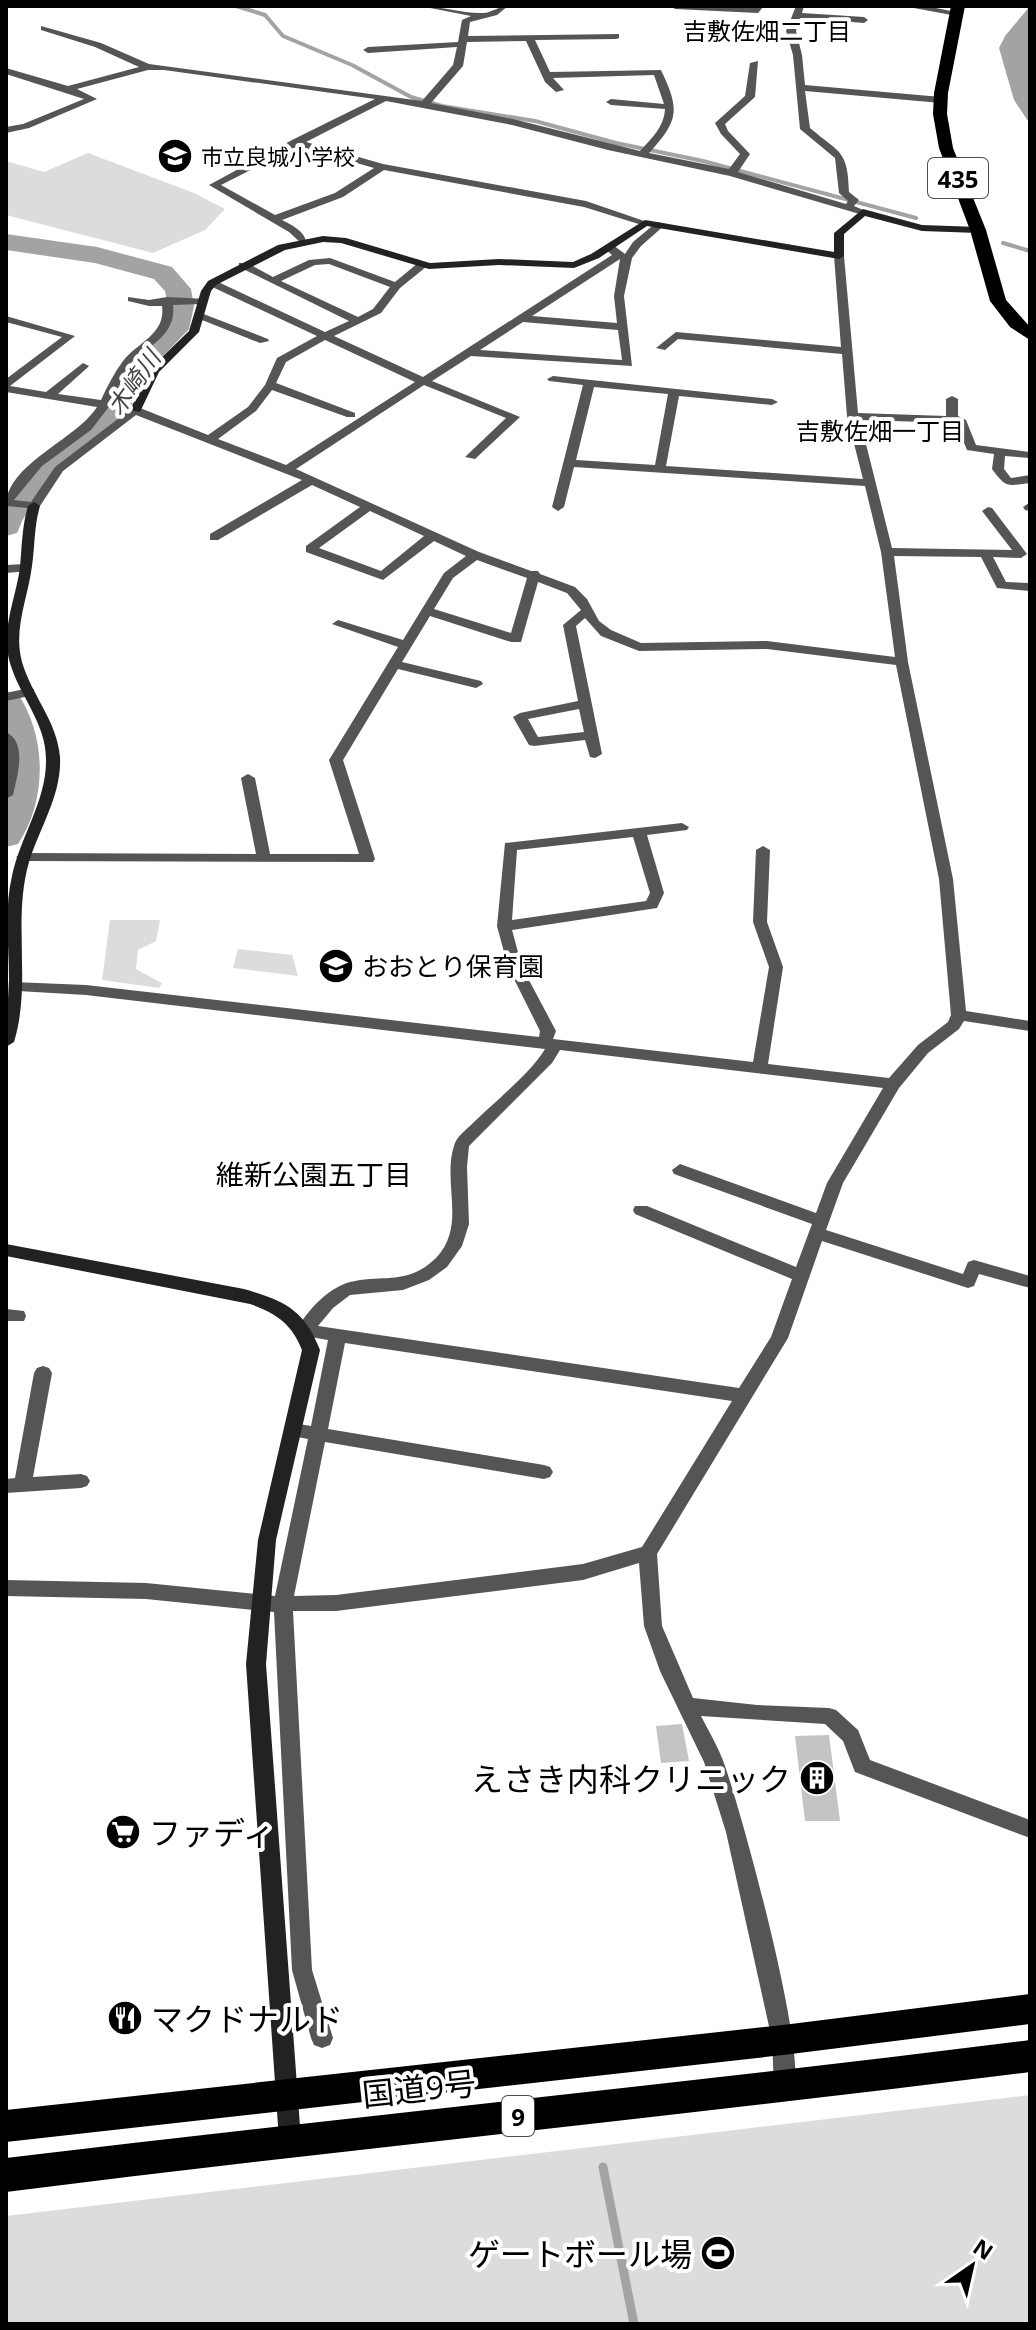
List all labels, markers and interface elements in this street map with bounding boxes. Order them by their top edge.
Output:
district label: 吉敷佐畑二丁目 [683,14,851,47]
school or university icon: 市立良城小学校 [156,137,194,175]
place label: 市立良城小学校 [201,141,355,171]
road number: 435 [928,158,988,198]
water label: 木崎川 [99,341,169,421]
district label: 吉敷佐畑一丁目 [796,414,964,447]
school or university icon: おおとり保育園 [317,947,355,985]
place label: おおとり保育園 [362,948,544,984]
district label: 維新公園五丁目 [216,1155,412,1193]
place label: えさき内科クリニック [471,1757,791,1800]
building icon: えさき内科クリニック [798,1759,836,1797]
place label: ファディ [149,1811,275,1854]
supermarket icon: ファディ [104,1813,142,1851]
place label: マクドナルド [151,1997,343,2040]
restaurant icon: マクドナルド [106,1999,144,2037]
street label: 国道9号 [360,2061,478,2115]
road number: 9 [502,2096,534,2136]
north arrow [932,2226,1012,2306]
text: N [968,2231,1000,2266]
place label: ゲートボール場 [468,2232,692,2275]
sports icon: ゲートボール場 [699,2234,737,2272]

